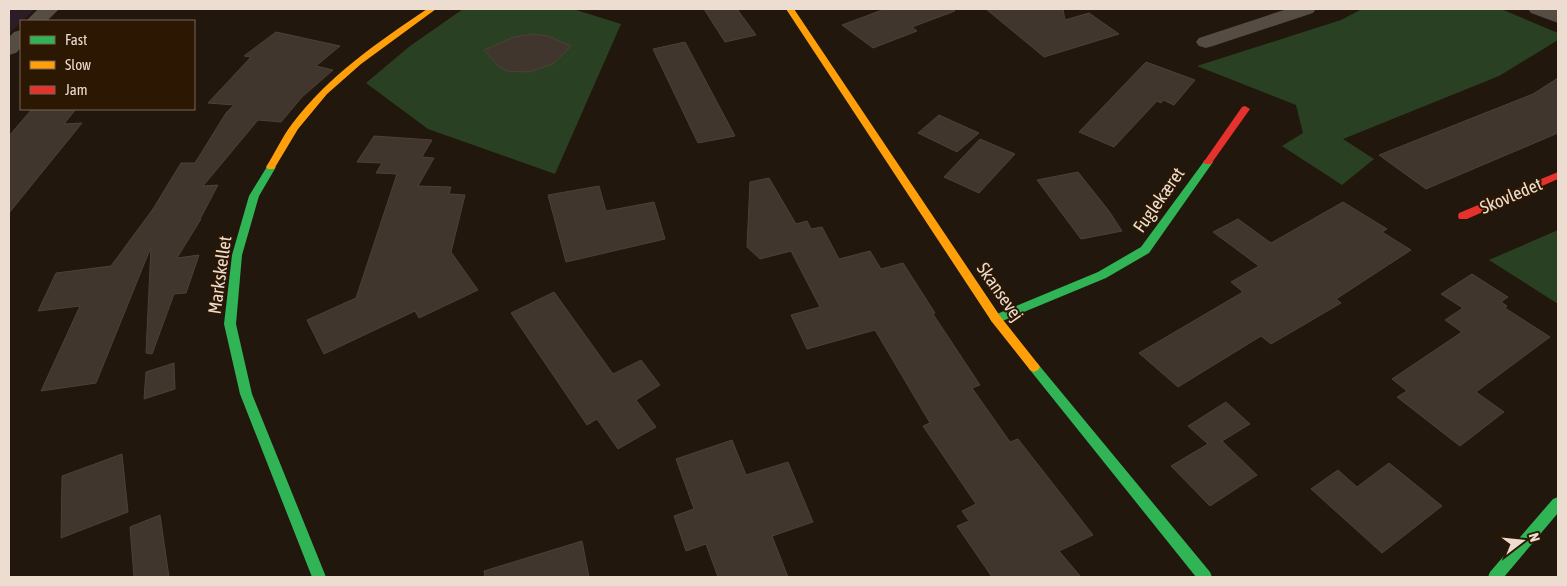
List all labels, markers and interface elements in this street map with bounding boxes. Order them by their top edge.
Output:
legend [20,20,195,110]
text: Fast [65,31,87,48]
text: Slow [65,56,91,73]
text: Jam [65,81,88,98]
street label: Fuglekæret [1129,163,1189,236]
street label: Skovledet [1477,173,1545,218]
street label: Markskellet [204,235,235,315]
street label: Skansevej [973,258,1028,325]
north arrow [1497,516,1547,566]
text: N [1526,531,1543,544]

